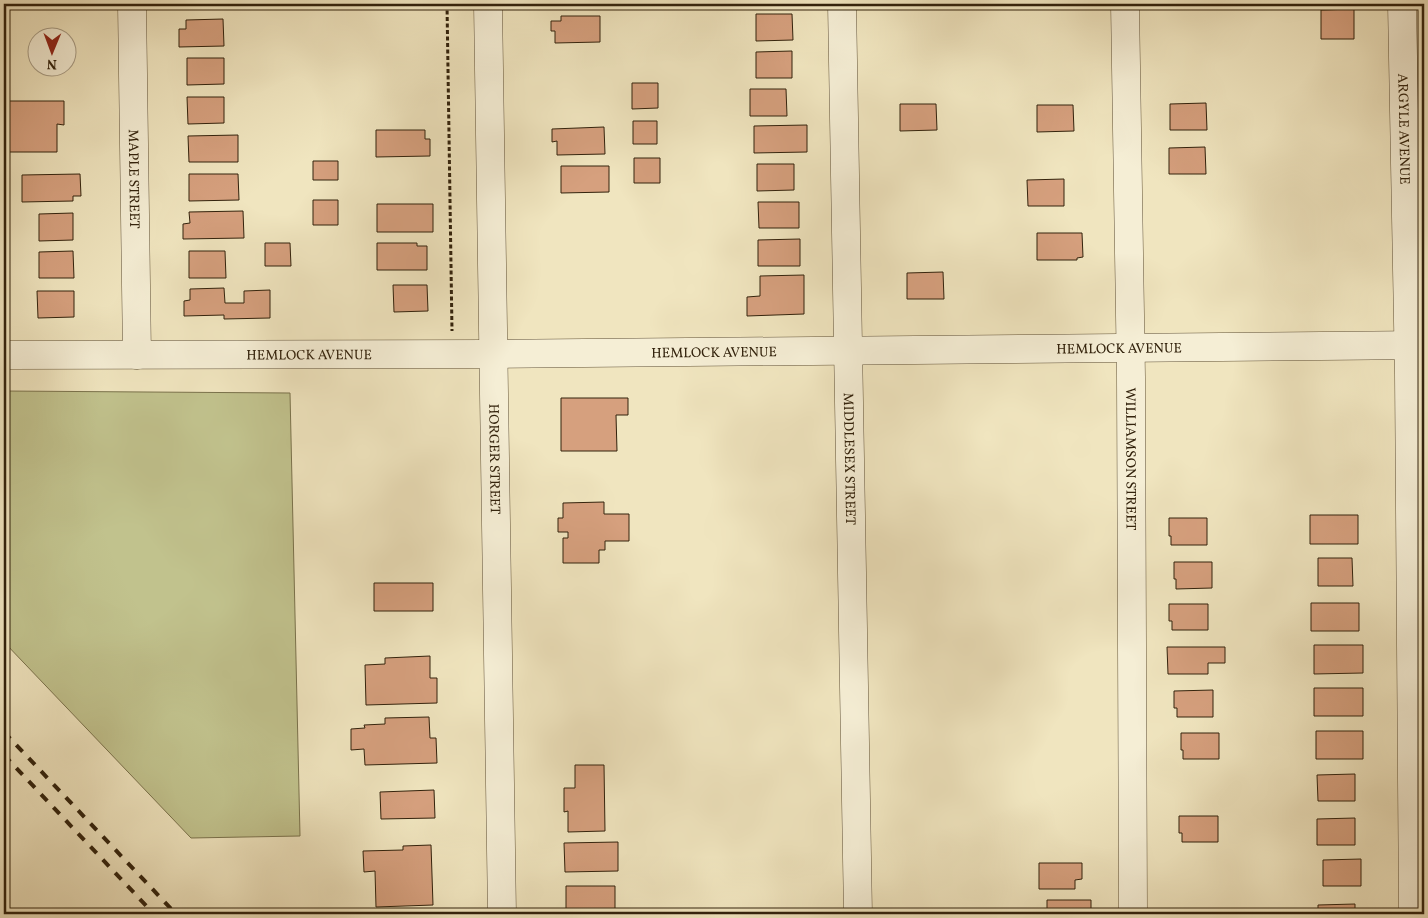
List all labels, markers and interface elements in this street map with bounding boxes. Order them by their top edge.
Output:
north arrow [28,28,78,78]
text: N [47,54,57,73]
street label: ARGYLE AVENUE [1392,73,1413,185]
street label: MAPLE STREET [123,129,143,229]
street label: HEMLOCK AVENUE [1056,339,1182,360]
street label: HEMLOCK AVENUE [651,343,777,363]
street label: HEMLOCK AVENUE [246,346,372,366]
street label: WILLIAMSON STREET [1120,387,1140,531]
street label: MIDDLESEX STREET [838,393,859,525]
street label: HORGER STREET [483,403,504,514]

